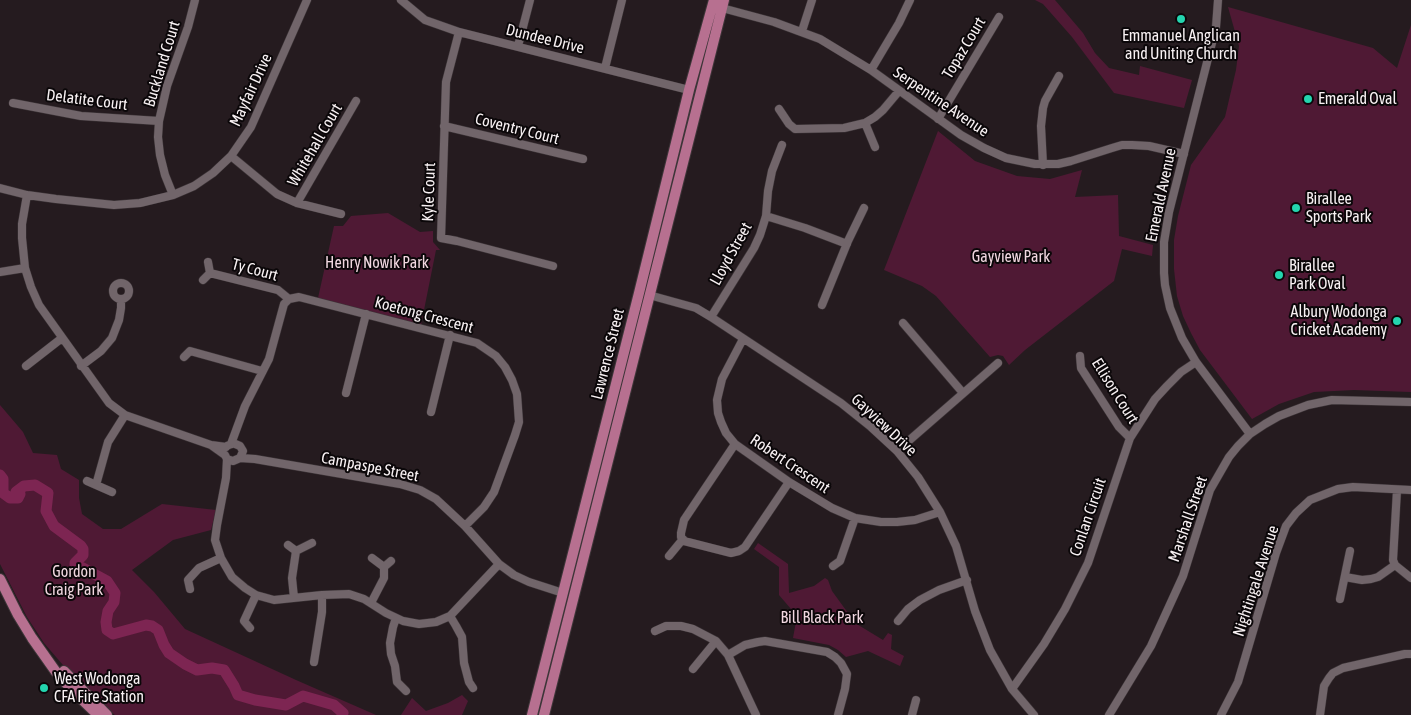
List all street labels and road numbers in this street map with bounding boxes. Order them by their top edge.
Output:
street label: Topaz Court [938,14,990,82]
street label: Buckland Court [140,19,184,109]
street label: Dundee Drive [504,20,586,58]
street label: Mayfair Drive [226,50,276,130]
street label: Serpentine Avenue [890,63,992,141]
street label: Delatite Court [45,85,129,115]
street label: Whitehall Court [284,100,346,190]
street label: Coventry Court [473,109,561,149]
street label: Emerald Avenue [1142,146,1180,244]
street label: Kyle Court [418,162,440,222]
street label: Lloyd Street [706,219,756,289]
street label: Ty Court [230,255,280,285]
street label: Koetong Crescent [373,293,475,337]
street label: Lawrence Street [587,306,629,402]
street label: Ellison Court [1087,355,1143,427]
street label: Gayview Drive [847,390,921,460]
street label: Robert Crescent [746,430,834,498]
street label: Campaspe Street [320,448,420,486]
street label: Marshall Street [1164,474,1212,564]
street label: Conlan Circuit [1066,475,1110,559]
street label: Nightingale Avenue [1229,523,1283,639]

